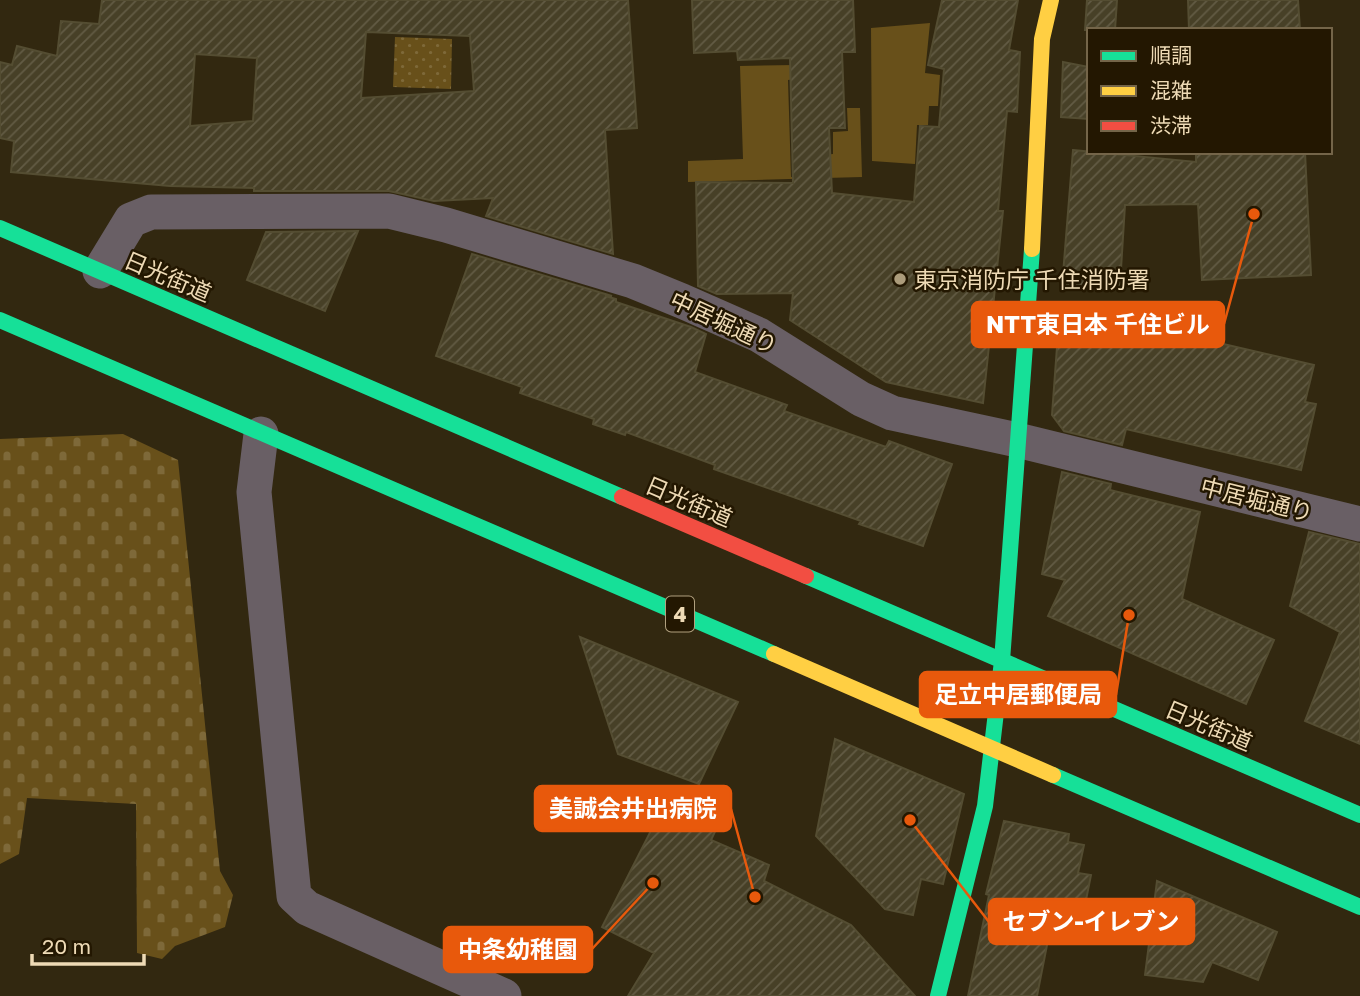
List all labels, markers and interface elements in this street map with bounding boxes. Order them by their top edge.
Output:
legend [1087,28,1332,154]
text: 順調 [1150,42,1192,68]
text: 混雑 [1150,77,1192,103]
text: 渋滞 [1150,112,1192,138]
street label: 日光街道 [120,245,216,307]
place label: 東京消防庁 千住消防署 [914,265,1150,293]
marker: 東京消防庁 千住消防署 [892,271,908,287]
street label: 中居堀通り [666,285,782,359]
callout: NTT東日本 千住ビル [972,302,1224,347]
text: NTT東日本 千住ビル [986,309,1210,338]
street label: 日光街道 [641,470,737,532]
street label: 中居堀通り [1198,472,1316,526]
road number: 4 [666,596,694,632]
callout: 足立中居郵便局 [920,672,1116,717]
text: 足立中居郵便局 [934,679,1102,708]
street label: 日光街道 [1161,694,1257,756]
callout: 美誠会井出病院 [535,786,731,831]
text: 美誠会井出病院 [549,793,717,822]
callout: セブン-イレブン [989,899,1194,944]
text: セブン-イレブン [1002,906,1180,935]
scale bar [32,922,144,966]
callout: 中条幼稚園 [444,927,592,972]
text: 20 m [42,933,91,959]
text: 中条幼稚園 [458,934,578,963]

